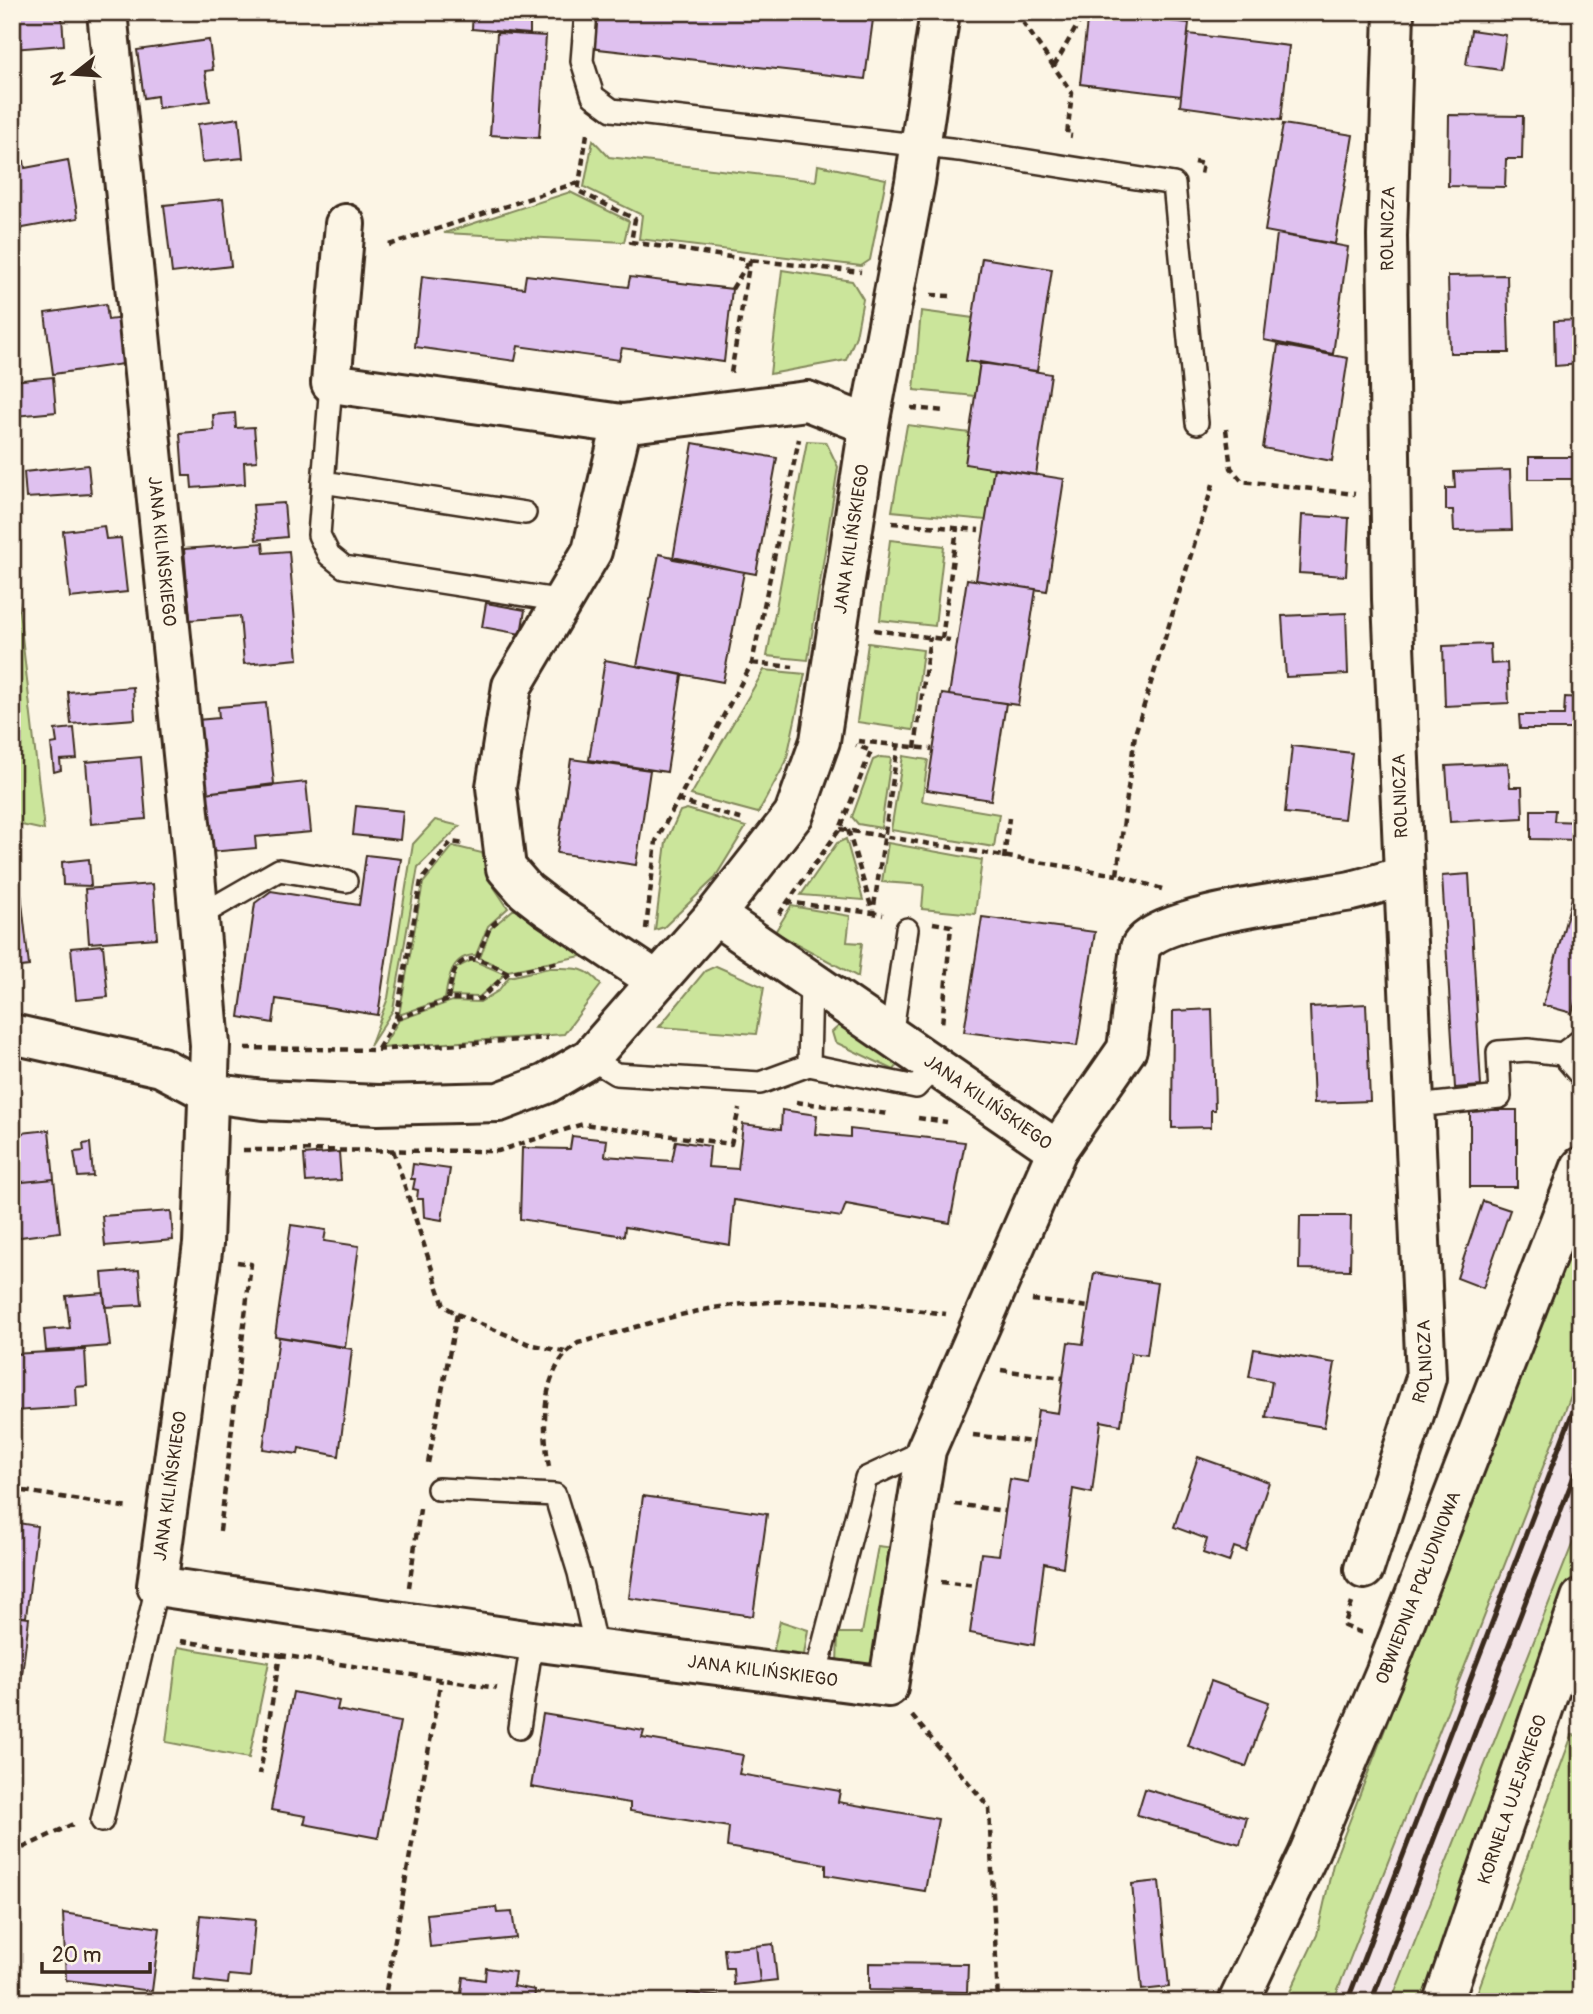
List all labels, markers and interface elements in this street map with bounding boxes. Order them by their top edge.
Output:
north arrow [38,38,108,108]
text: N [45,69,72,88]
street label: ROLNICZA [1376,186,1401,271]
street label: JANA KILIŃSKIEGO [829,463,875,616]
street label: JANA KILIŃSKIEGO [143,475,181,627]
street label: ROLNICZA [1388,753,1413,839]
street label: JANA KILIŃSKIEGO [919,1050,1056,1155]
street label: ROLNICZA [1408,1319,1438,1406]
street label: JANA KILIŃSKIEGO [149,1410,192,1562]
street label: OBWIEDNIA POŁUDNIOWA [1371,1488,1466,1688]
street label: JANA KILIŃSKIEGO [686,1650,839,1692]
street label: KORNELA UJEJSKIEGO [1473,1712,1552,1887]
scale bar [42,1930,150,1974]
text: 20 m [52,1942,101,1969]

